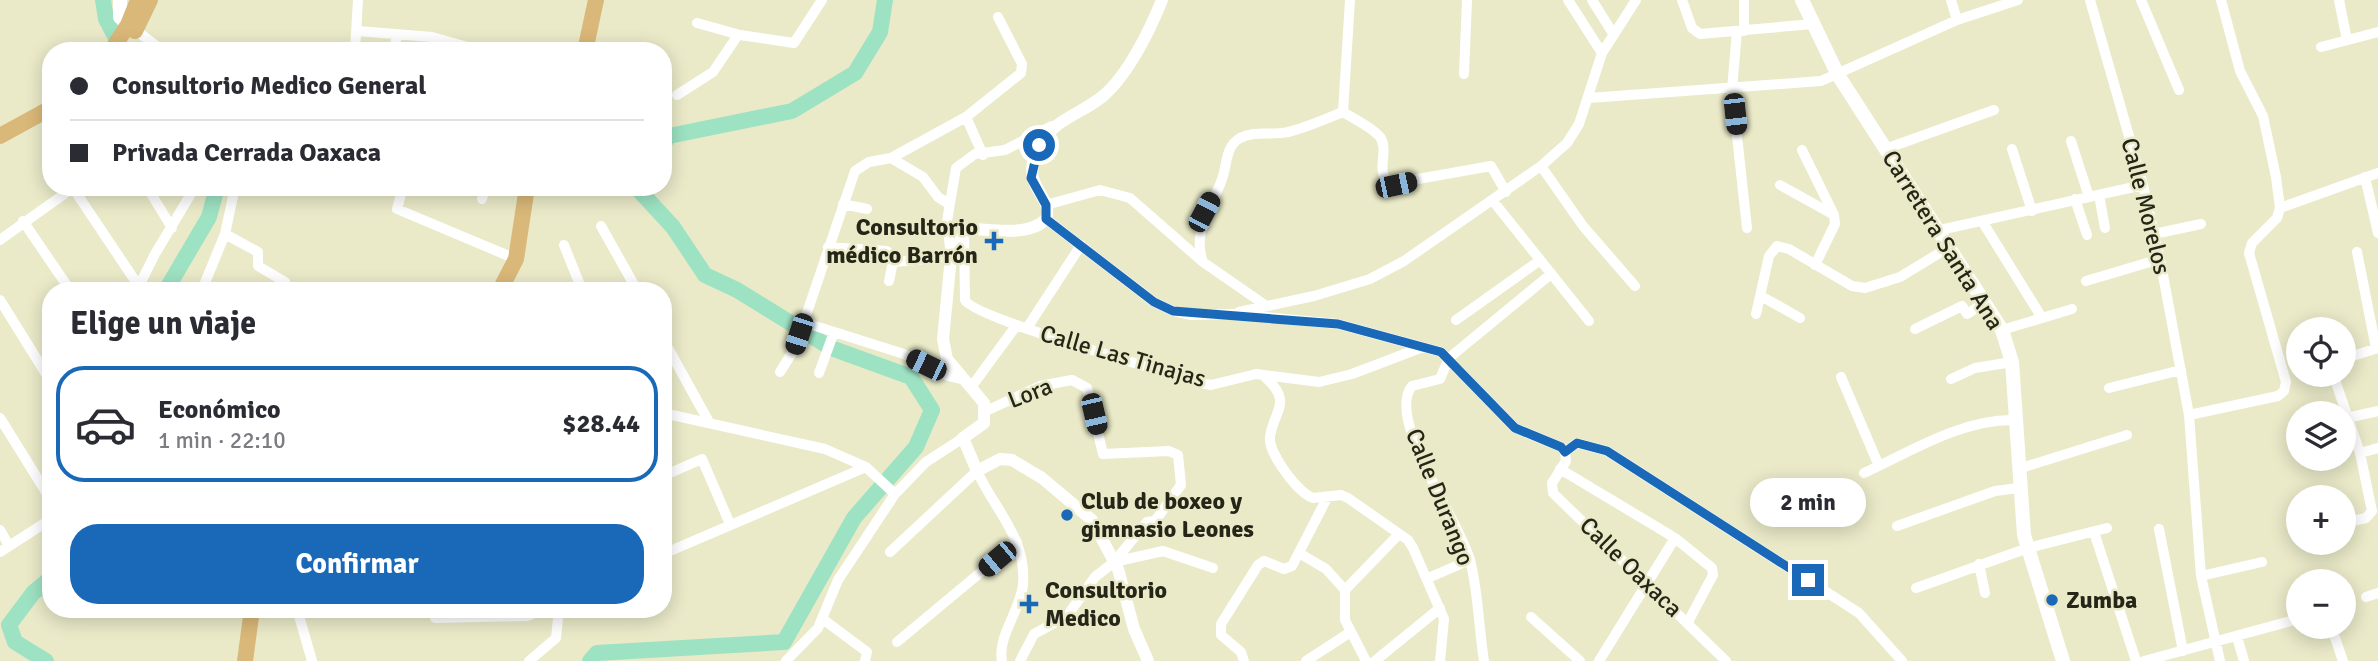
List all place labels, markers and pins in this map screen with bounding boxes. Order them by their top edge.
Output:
place label: Consultorio médico Barrón [826,212,978,270]
marker: Consultorio médico Barrón [984,231,1004,251]
place label: Club de boxeo y gimnasio Leones [1081,486,1254,544]
marker: Club de boxeo y gimnasio Leones [1059,507,1075,523]
place label: Consultorio Medico [1045,575,1167,633]
place label: Zumba [2066,585,2137,615]
marker: Zumba [2044,592,2060,608]
marker: Consultorio Medico [1019,594,1039,614]

